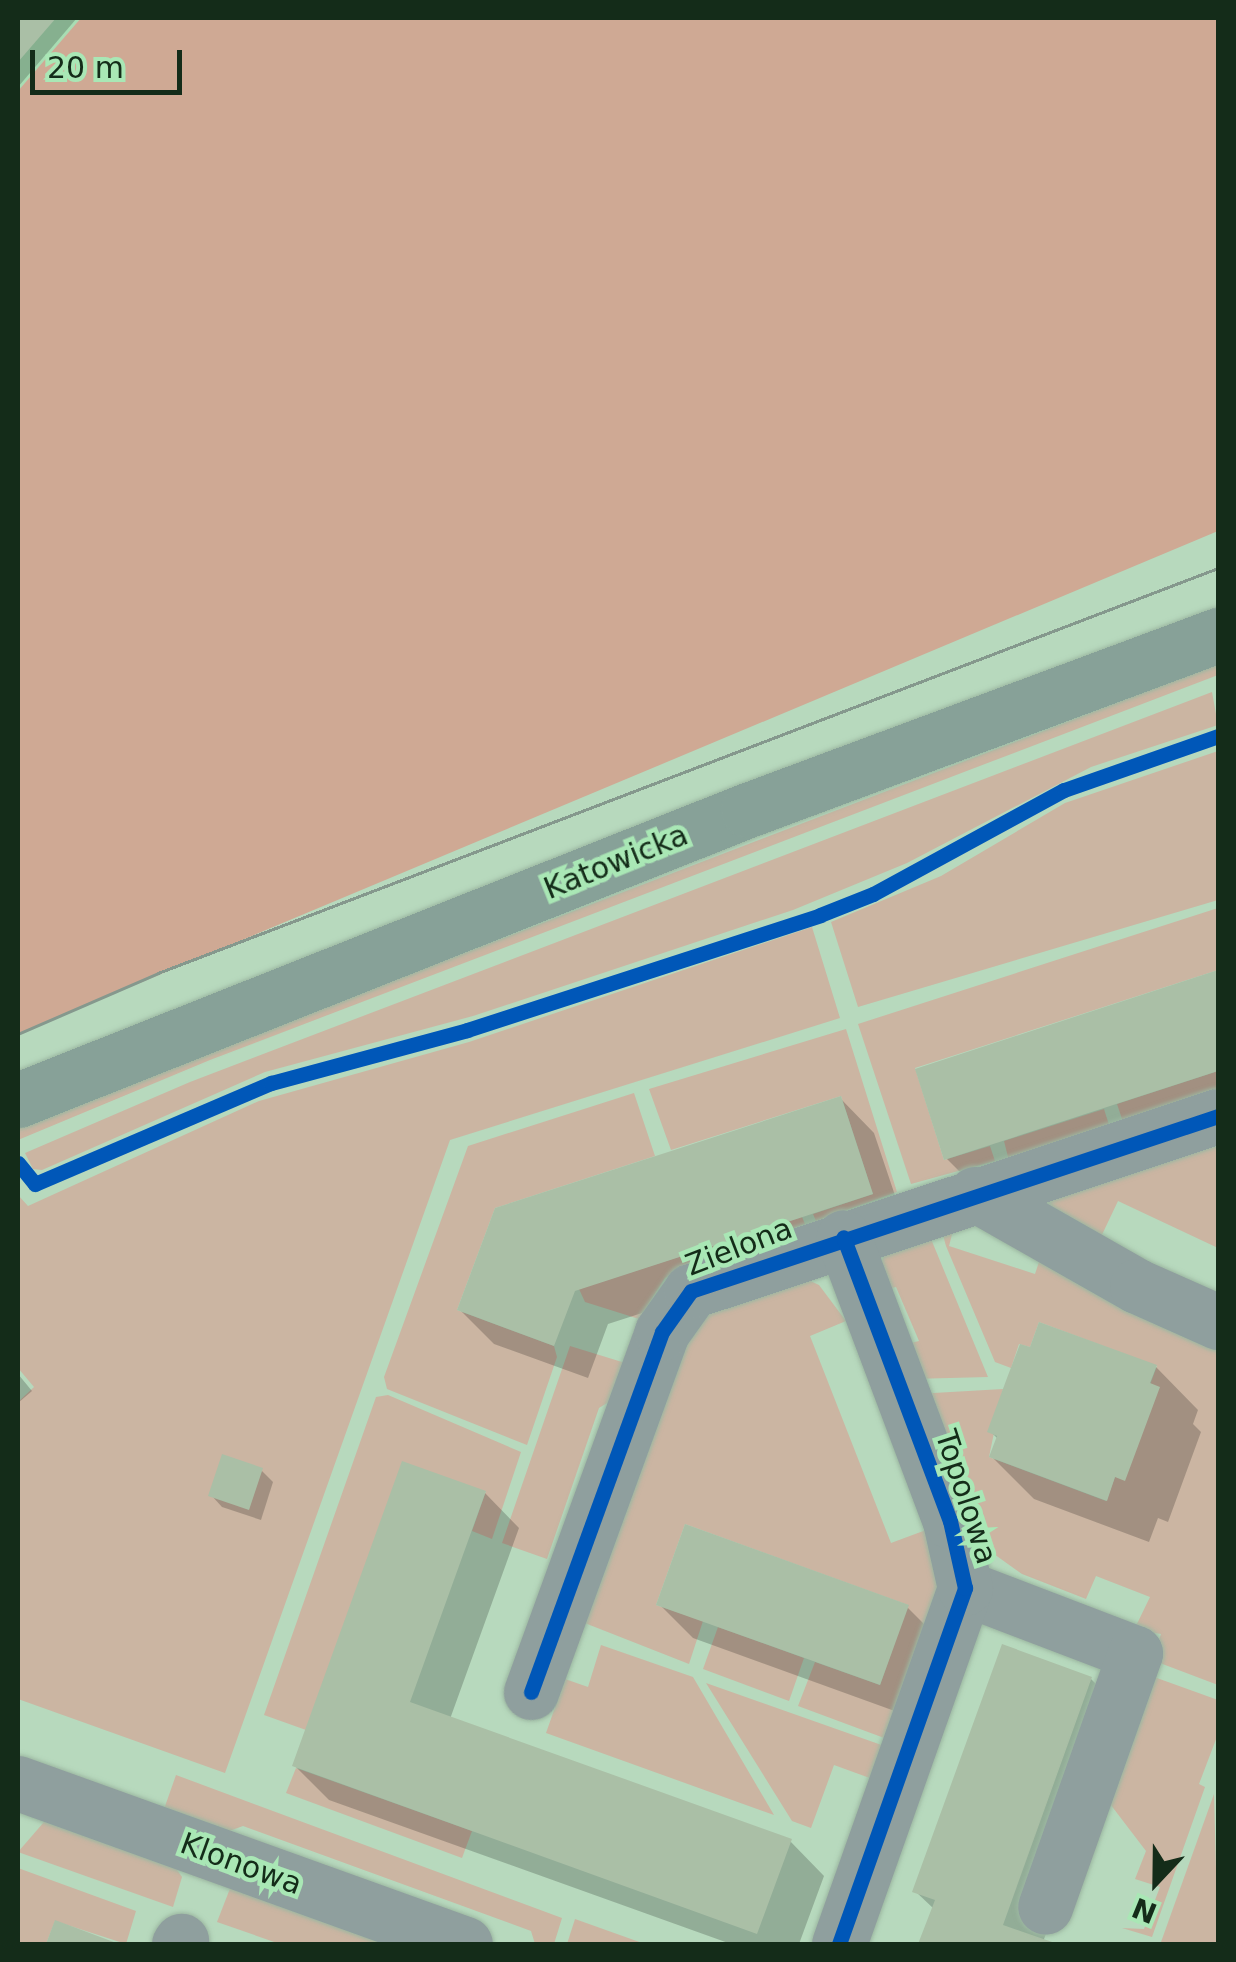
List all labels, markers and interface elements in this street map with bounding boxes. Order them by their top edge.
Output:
scale bar [35,30,188,92]
text: 20 m [47,50,124,85]
street label: Katowicka [539,817,693,907]
street label: Zielona [681,1210,797,1284]
street label: Topolowa [927,1426,1005,1568]
street label: Klonowa [175,1825,307,1903]
north arrow [1106,1832,1206,1932]
text: N [1128,1891,1162,1930]

